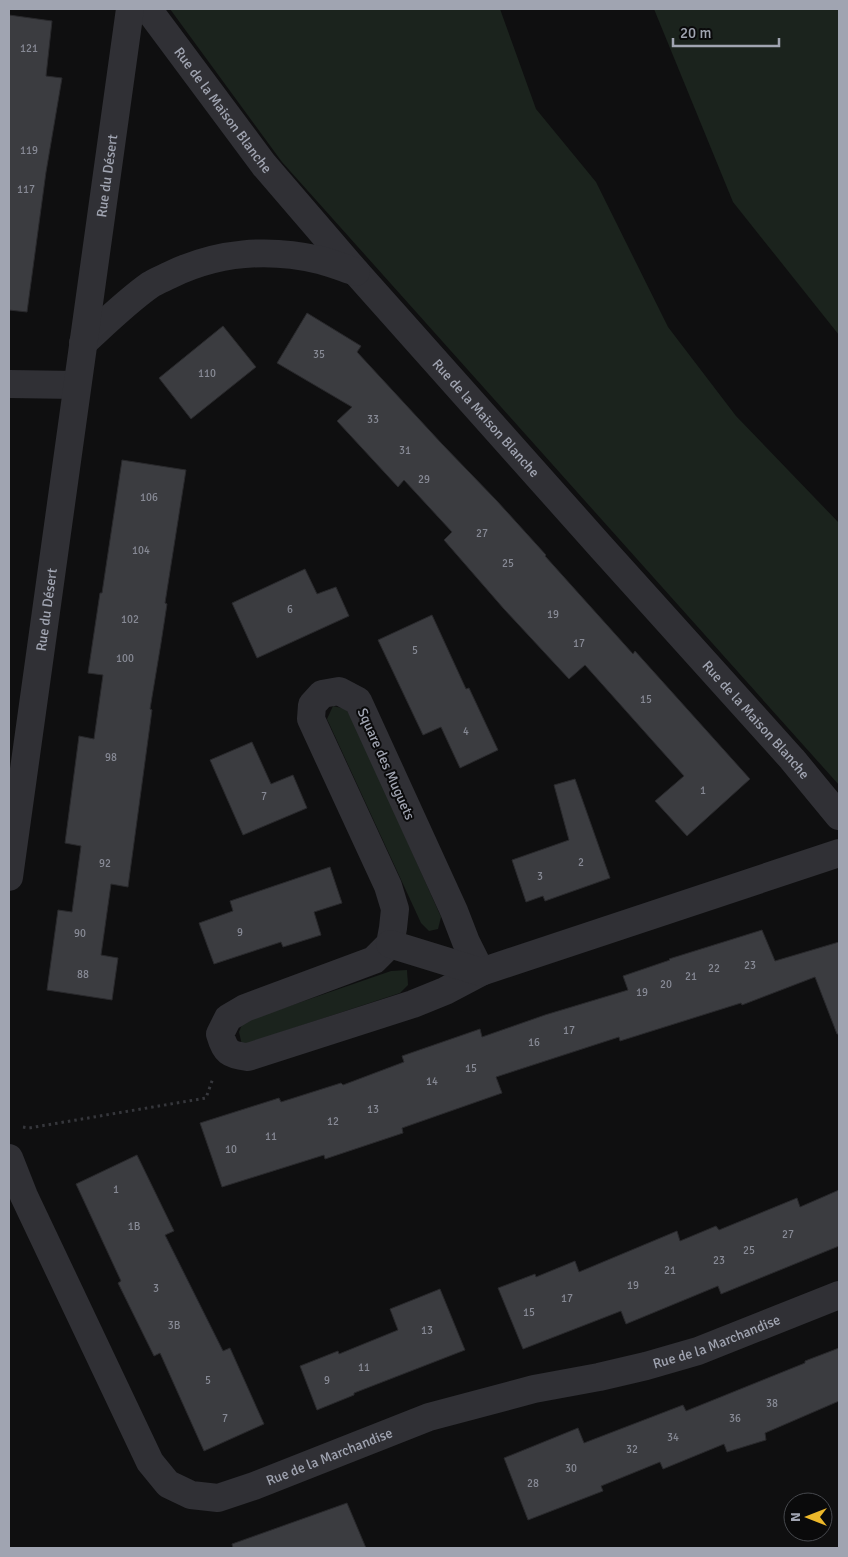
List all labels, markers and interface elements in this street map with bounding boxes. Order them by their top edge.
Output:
scale bar [673,15,779,47]
text: 20 m [680,24,711,42]
house number: 121 [20,42,38,55]
street label: Rue de la Maison Blanche [171,44,276,177]
street label: Rue du Désert [93,133,121,218]
house number: 119 [20,144,38,157]
house number: 117 [17,183,35,196]
house number: 35 [313,348,325,361]
street label: Rue de la Maison Blanche [429,355,543,481]
house number: 110 [198,367,216,380]
house number: 33 [367,413,379,426]
house number: 31 [399,444,411,457]
house number: 29 [418,473,430,486]
house number: 106 [140,491,158,504]
house number: 27 [476,527,488,540]
house number: 104 [132,544,150,557]
house number: 25 [502,557,514,570]
street label: Rue du Désert [32,567,60,652]
house number: 6 [287,603,293,616]
house number: 19 [547,608,559,621]
house number: 102 [121,613,139,626]
house number: 17 [573,637,585,650]
house number: 5 [412,644,418,657]
house number: 100 [116,652,134,665]
street label: Rue de la Maison Blanche [699,657,813,782]
house number: 15 [640,693,652,706]
street label: Square des Muguets [354,705,418,823]
house number: 4 [463,725,469,738]
house number: 98 [105,751,117,764]
house number: 1 [700,784,706,797]
house number: 7 [261,790,267,803]
house number: 2 [578,856,584,869]
house number: 92 [99,857,111,870]
house number: 3 [537,870,543,883]
house number: 9 [237,926,243,939]
house number: 90 [74,927,86,940]
house number: 23 [744,959,756,972]
house number: 22 [708,962,720,975]
house number: 88 [77,968,89,981]
house number: 21 [685,970,697,983]
house number: 20 [660,978,672,991]
house number: 19 [636,986,648,999]
house number: 17 [563,1024,575,1037]
house number: 16 [528,1036,540,1049]
house number: 15 [465,1062,477,1075]
house number: 14 [426,1075,438,1088]
house number: 13 [367,1103,379,1116]
house number: 12 [327,1115,339,1128]
house number: 11 [265,1130,277,1143]
house number: 10 [225,1143,237,1156]
house number: 1 [113,1183,119,1196]
house number: 1B [128,1220,141,1233]
house number: 27 [782,1228,794,1241]
house number: 25 [743,1244,755,1257]
house number: 23 [713,1254,725,1267]
house number: 21 [664,1264,676,1277]
house number: 19 [627,1279,639,1292]
house number: 3 [153,1282,159,1295]
house number: 17 [561,1292,573,1305]
house number: 15 [523,1306,535,1319]
street label: Rue de la Marchandise [651,1311,783,1372]
house number: 3B [168,1319,181,1332]
house number: 13 [421,1324,433,1337]
house number: 11 [358,1361,370,1374]
house number: 5 [205,1374,211,1387]
house number: 9 [324,1374,330,1387]
house number: 38 [766,1397,778,1410]
house number: 7 [222,1412,228,1425]
house number: 36 [729,1412,741,1425]
street label: Rue de la Marchandise [264,1424,395,1489]
house number: 34 [667,1431,679,1444]
house number: 32 [626,1443,638,1456]
house number: 30 [565,1462,577,1475]
house number: 28 [527,1477,539,1490]
north arrow [783,1492,833,1542]
text: N [787,1512,804,1522]

